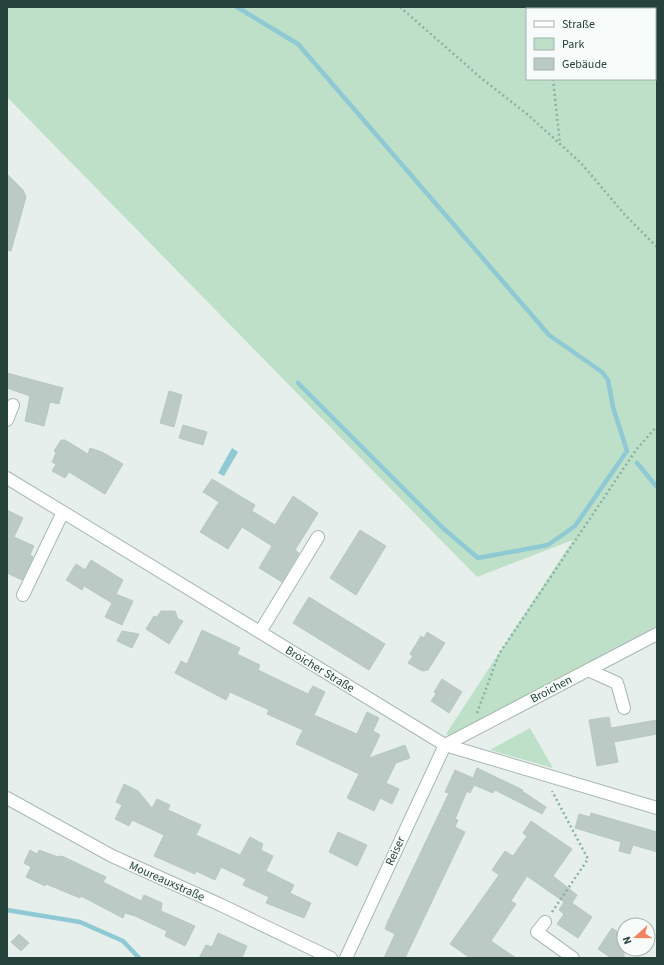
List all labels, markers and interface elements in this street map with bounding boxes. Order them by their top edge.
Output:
legend [526,8,656,80]
text: Straße [562,16,595,33]
text: Park [562,36,584,53]
text: Gebäude [562,56,607,73]
street label: Broicher Straße [282,642,358,697]
street label: Broichen [527,671,575,708]
street label: Reiser [381,833,410,869]
street label: Moureauxstraße [126,857,207,906]
north arrow [616,917,656,957]
text: N [619,934,635,947]

